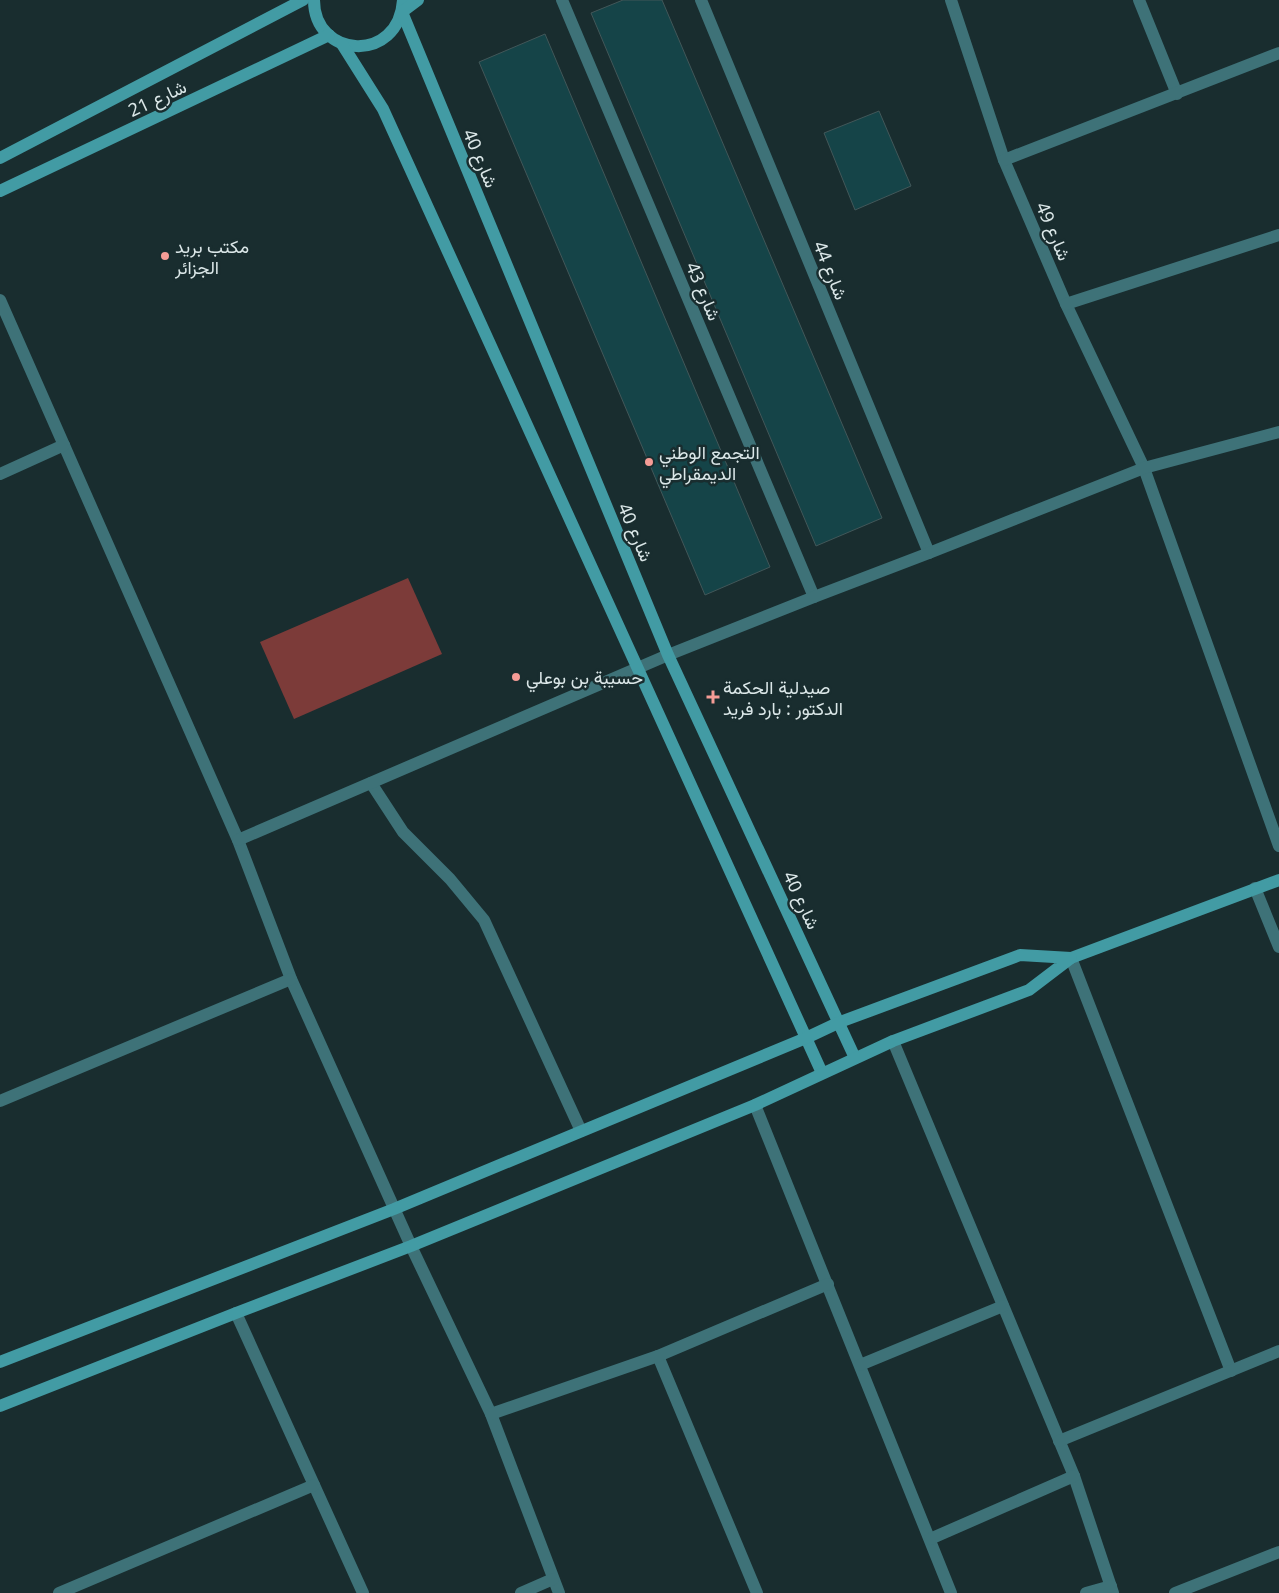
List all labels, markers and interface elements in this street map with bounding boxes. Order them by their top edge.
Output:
street label: شارع 21 [124,74,190,123]
street label: شارع 40 [457,125,504,191]
street label: شارع 49 [1030,198,1077,264]
place label: مكتب بريد الجزائر [174,234,249,279]
street label: شارع 44 [807,237,854,303]
marker: مكتب بريد الجزائر [159,250,171,262]
street label: شارع 43 [680,258,727,324]
place label: التجمع الوطني الديمقراطي [659,440,760,489]
marker: التجمع الوطني الديمقراطي [643,456,655,468]
street label: شارع 40 [612,499,659,565]
place label: حسيبة بن بوعلي [526,665,643,693]
marker: حسيبة بن بوعلي [510,671,522,683]
place label: صيدلية الحكمة الدكتور : بارد فريد [723,675,843,720]
marker: صيدلية الحكمة الدكتور : بارد فريد [707,691,719,703]
street label: شارع 40 [777,867,826,933]

